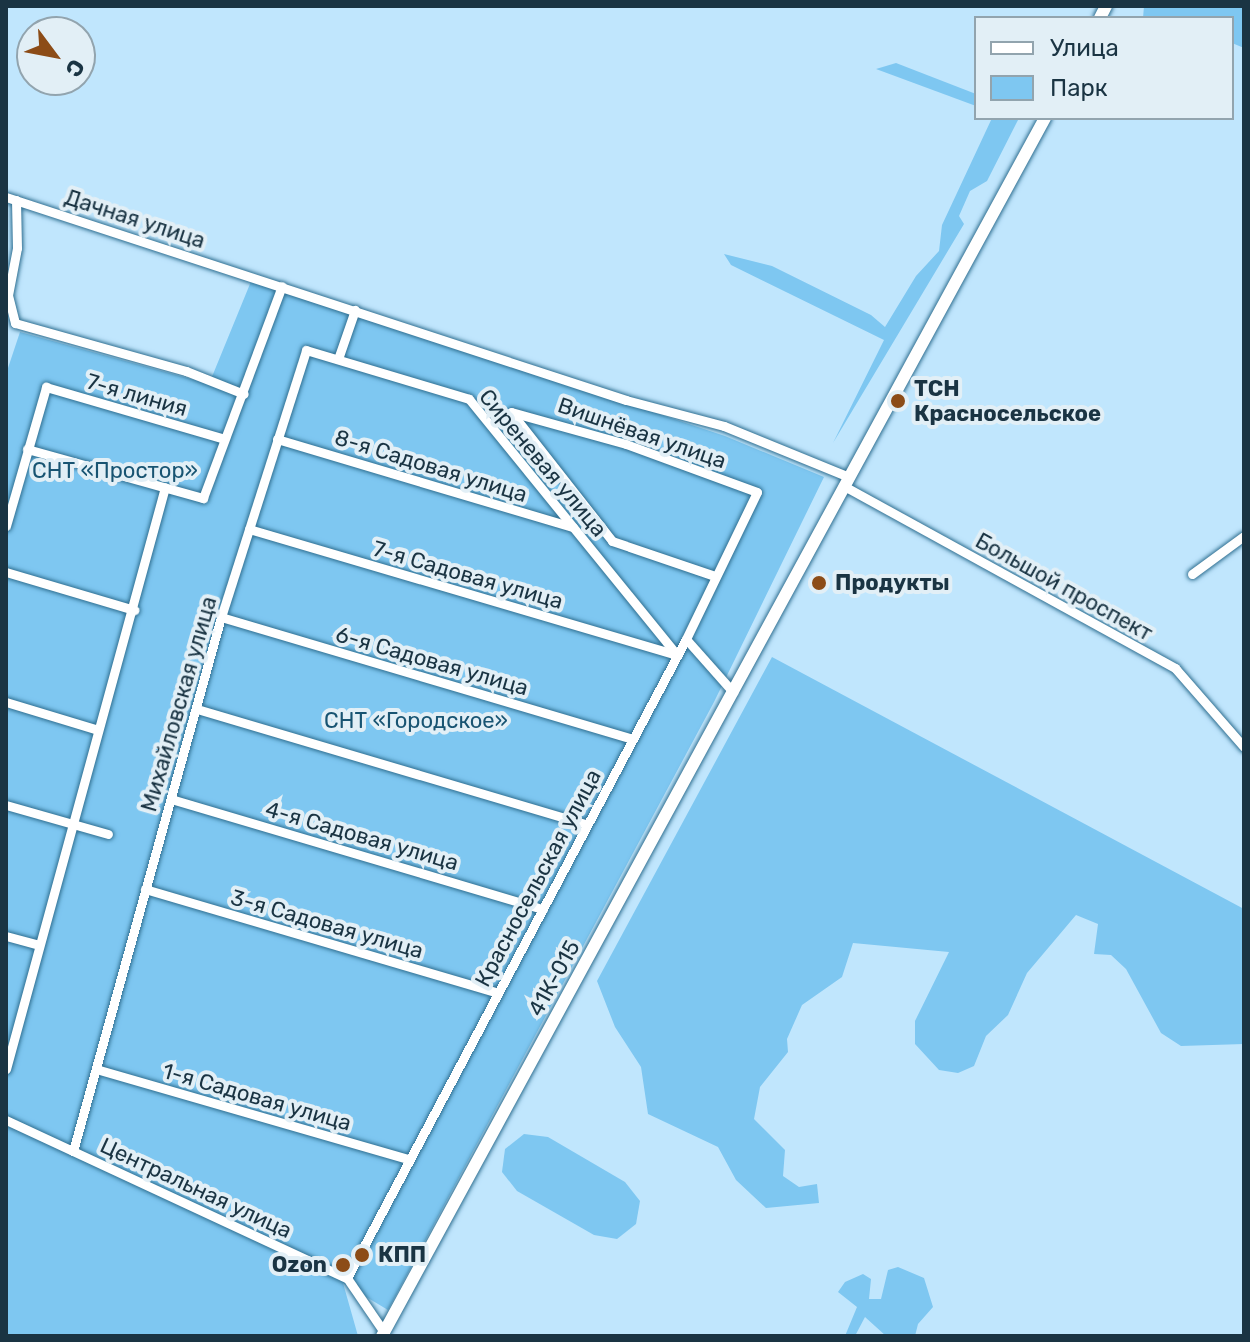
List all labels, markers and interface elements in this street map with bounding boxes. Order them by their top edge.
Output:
north arrow [16,16,96,96]
legend [974,16,1234,120]
text: Улица [1050,34,1119,62]
text: С [60,54,91,82]
text: Парк [1050,74,1108,102]
street label: Дачная улица [61,184,209,254]
street label: 7-я линия [84,368,190,422]
place label: ТСН Красносельское [914,375,1101,426]
street label: Сиреневая улица [474,384,612,542]
street label: Вишнёвая улица [554,392,730,474]
marker: ТСН Красносельское [889,392,907,410]
street label: 8-я Садовая улица [332,424,530,508]
park label: СНТ «Простор» [32,458,198,484]
street label: Большой проспект [971,527,1157,647]
street label: 7-я Садовая улица [370,535,566,615]
place label: Продукты [835,570,950,596]
marker: Продукты [810,574,828,592]
street label: Михайловская улица [136,593,222,815]
street label: 6-я Садовая улица [333,621,531,701]
park label: СНТ «Городское» [324,708,508,734]
street label: Красносельская улица [469,765,607,991]
street label: 4-я Садовая улица [262,796,462,876]
street label: 3-я Садовая улица [228,884,426,964]
street label: 41К-015 [522,936,586,1020]
street label: 1-я Садовая улица [160,1057,354,1137]
street label: Центральная улица [96,1132,296,1244]
place label: КПП [378,1242,426,1268]
marker: КПП [353,1246,371,1264]
place label: Ozon [272,1252,327,1278]
marker: Ozon [334,1256,352,1274]

